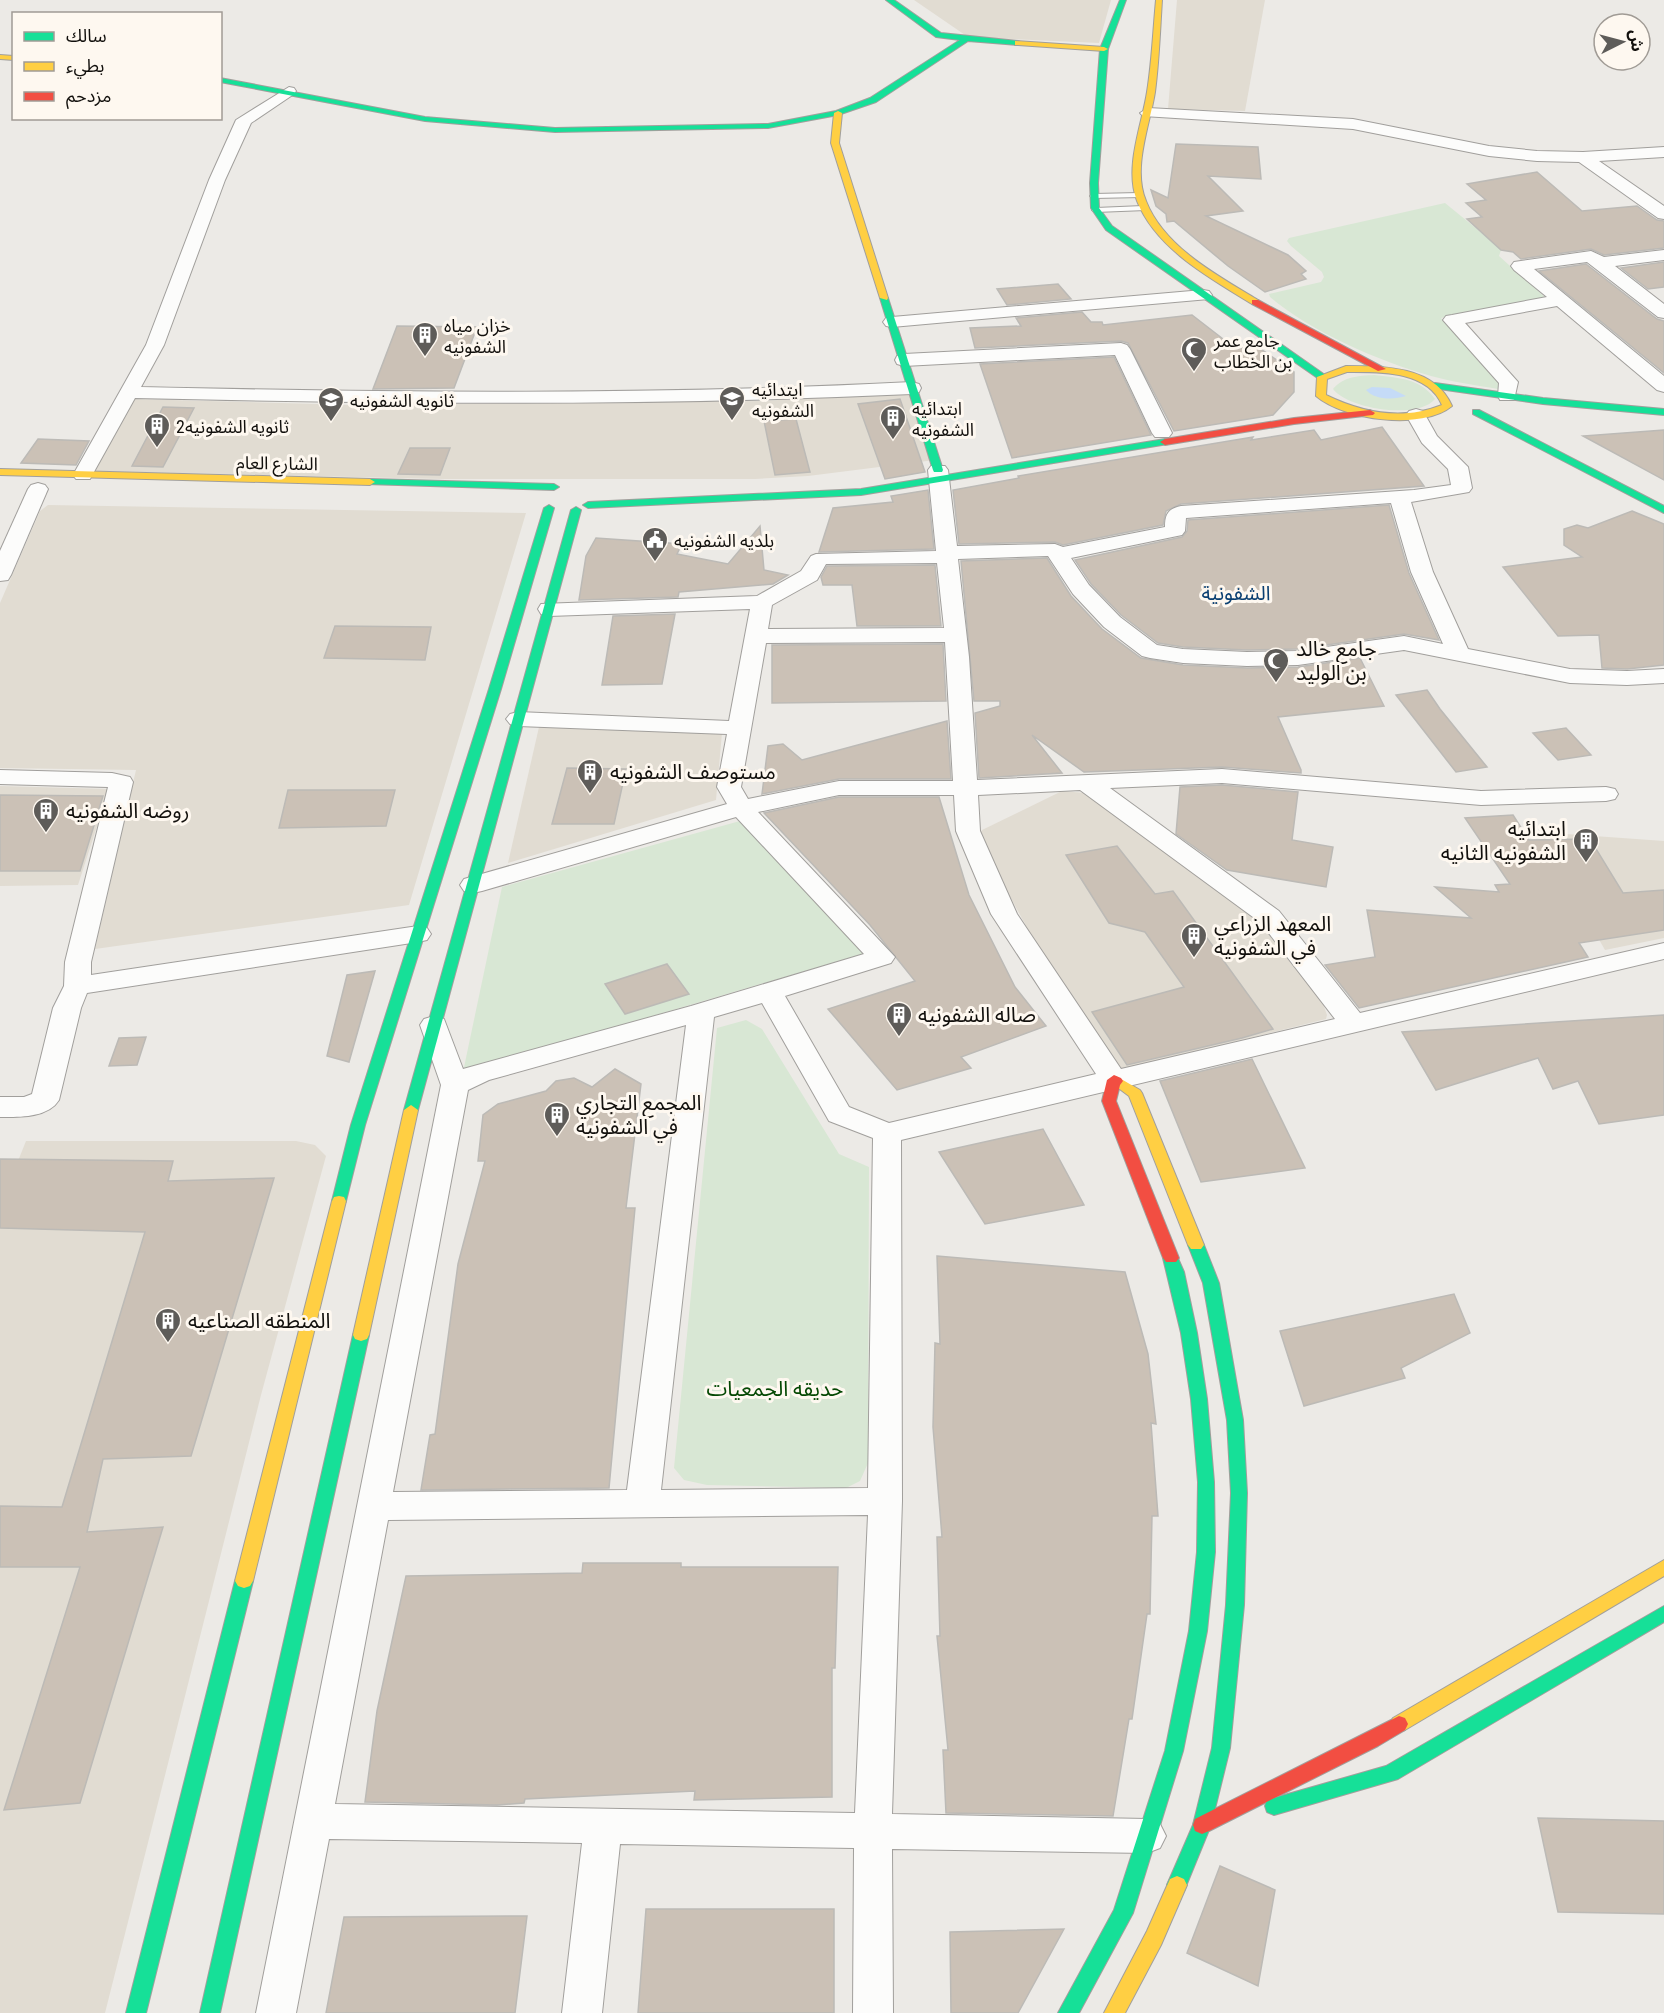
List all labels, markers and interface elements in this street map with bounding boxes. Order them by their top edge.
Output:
legend [12,12,222,120]
north arrow [1592,12,1652,72]
text: سالك [66,25,107,46]
text: ش [1626,29,1647,52]
text: بطيء [66,55,104,79]
text: مزدحم [66,85,111,109]
place label: خزان مياه الشفونيه [444,315,511,358]
building icon: خزان مياه الشفونيه [410,320,440,358]
place label: جامع عمر بن الخطاب [1213,330,1292,373]
mosque icon: جامع عمر بن الخطاب [1179,335,1209,373]
place label: ايتدائيه الشفونيه [752,379,814,422]
school or university icon: ايتدائيه الشفونيه [717,384,747,422]
school or university icon: ثانويه الشفونيه [316,385,346,423]
place label: ثانويه الشفونيه [350,390,454,412]
place label: ابتدائيه الشفونيه [912,398,974,441]
building icon: ابتدائيه الشفونيه [878,403,908,441]
building icon: ثانويه الشفونيه2 [142,411,172,449]
place label: ثانويه الشفونيه2 [176,416,289,438]
street label: الشارع العام [236,452,318,478]
public building icon: بلديه الشفونيه [640,525,670,563]
place label: بلديه الشفونيه [674,530,774,552]
district label: الشفونية [1202,581,1270,605]
place label: جامع خالد بن الوليد [1296,637,1377,685]
mosque icon: جامع خالد بن الوليد [1261,646,1291,684]
building icon: مستوصف الشفونيه [575,757,605,795]
place label: مستوصف الشفونيه [610,760,776,784]
building icon: روضه الشفونيه [31,796,61,834]
place label: روضه الشفونيه [66,799,189,823]
place label: ابتدائيه الشفونيه الثانيه [1441,817,1566,865]
building icon: ابتدائيه الشفونيه الثانيه [1571,826,1601,864]
place label: المعهد الزراعي في الشفونيه [1214,912,1331,964]
building icon: المعهد الزراعي في الشفونيه [1179,921,1209,959]
building icon: صاله الشفونيه [884,1000,914,1038]
place label: صاله الشفونيه [918,1003,1036,1027]
place label: المجمع التجاري في الشفونيه [576,1091,702,1143]
building icon: المجمع التجاري في الشفونيه [542,1100,572,1138]
building icon: المنطقه الصناعيه [153,1306,183,1344]
place label: المنطقه الصناعيه [188,1309,330,1333]
park label: حديقه الجمعيات [707,1377,843,1401]

